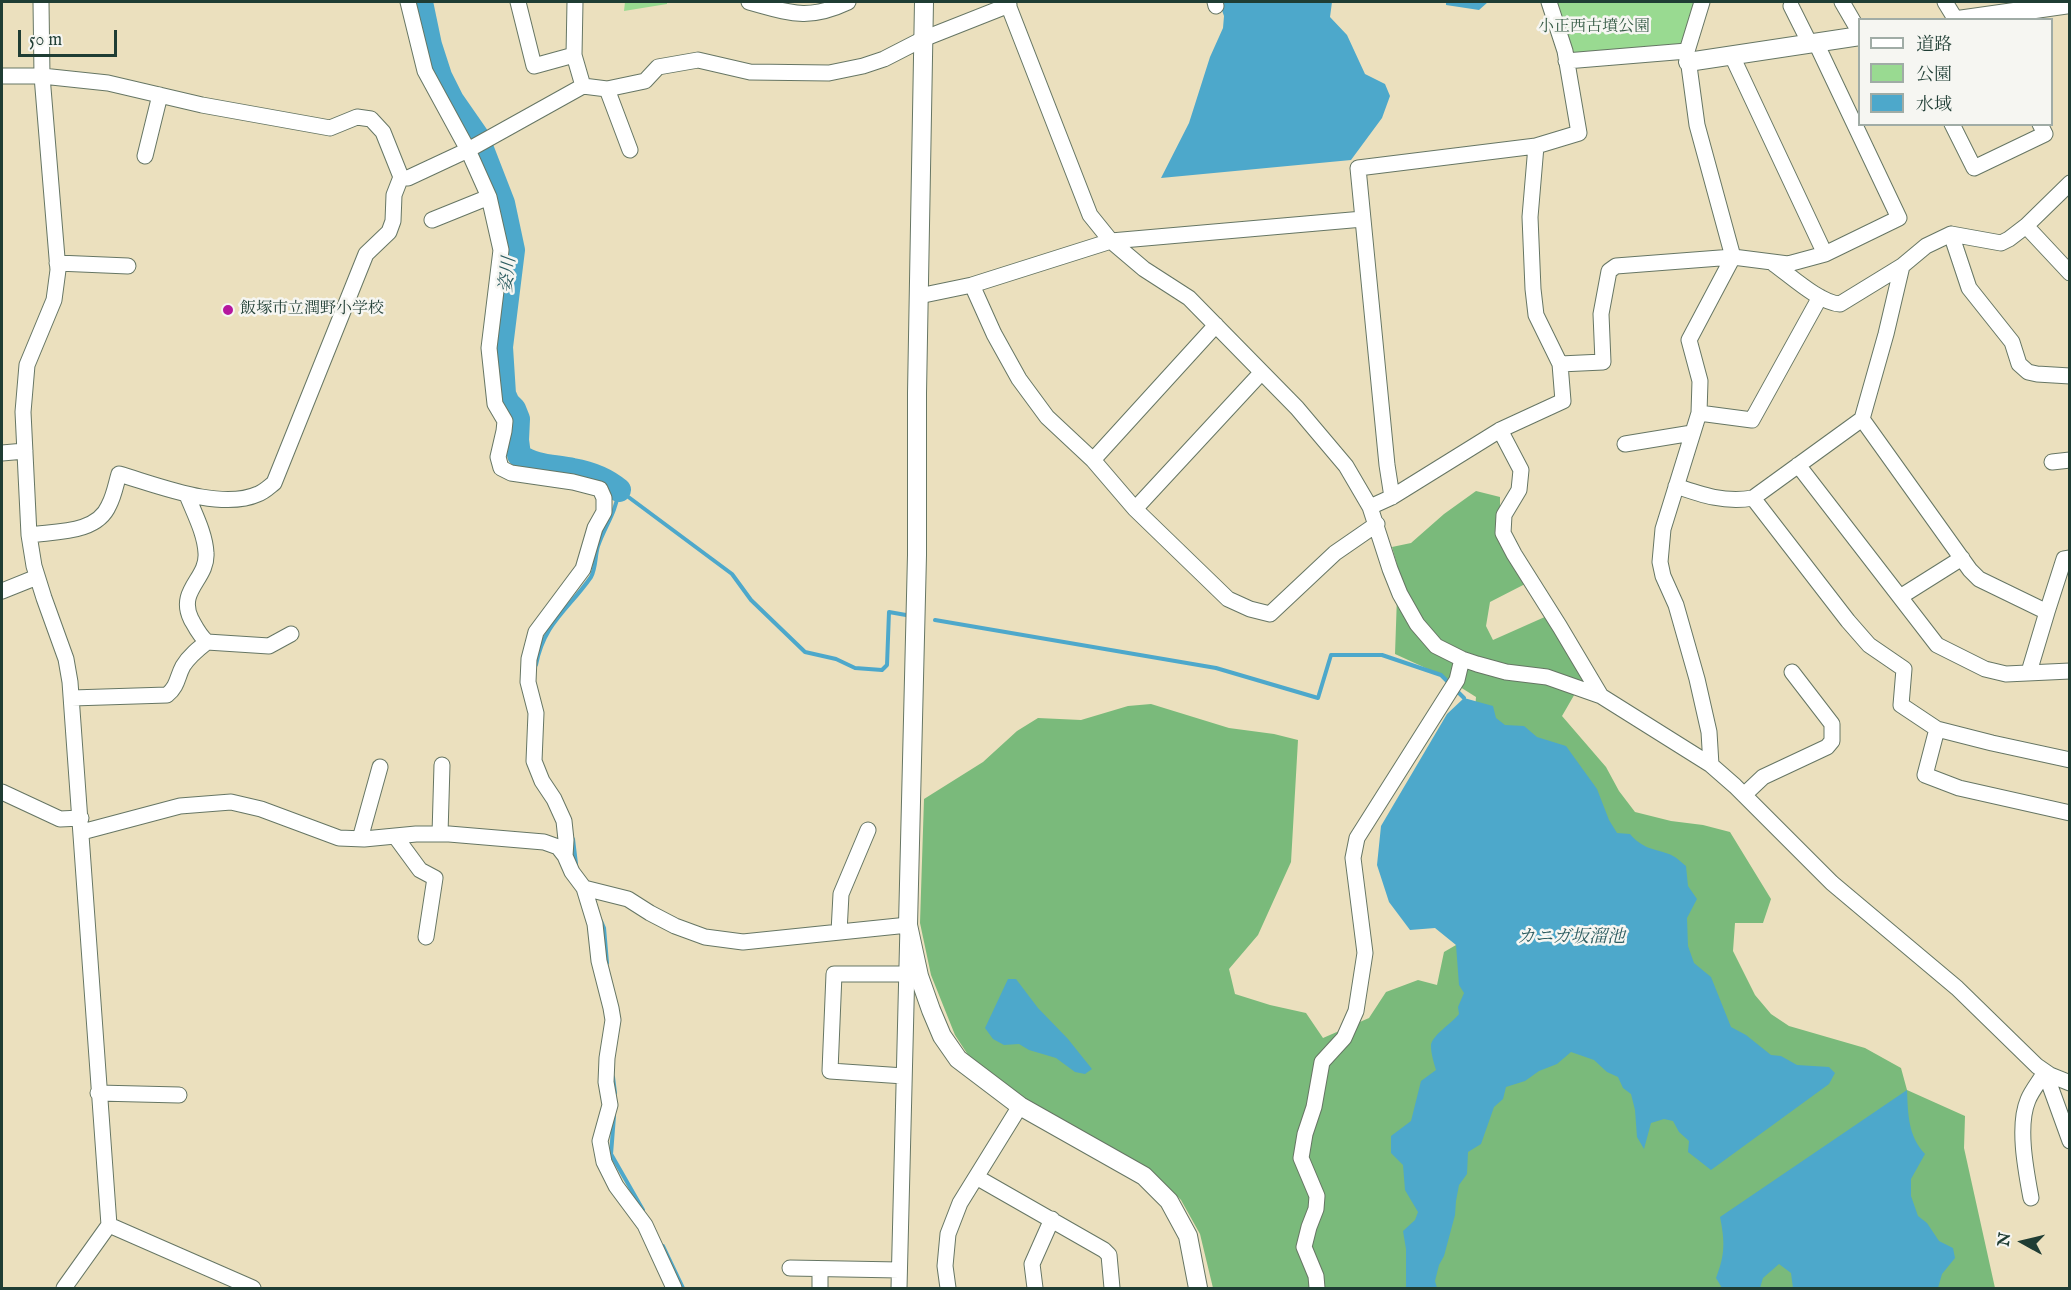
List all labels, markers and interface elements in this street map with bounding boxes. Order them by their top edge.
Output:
scale bar [21,18,120,56]
park label: 小正西古墳公園 [1538,18,1650,38]
legend [1858,18,2053,126]
text: 50 m [29,29,62,52]
text: 道路 [1916,34,1952,57]
text: 公園 [1916,64,1952,87]
text: 水域 [1916,94,1952,117]
water label: 姿川 [496,256,522,294]
place label: 飯塚市立潤野小学校 [240,300,384,320]
marker: 飯塚市立潤野小学校 [221,303,235,317]
water label: カニガ坂溜池 [1517,927,1625,949]
north arrow [1993,1212,2053,1272]
text: N [1994,1231,2016,1248]

